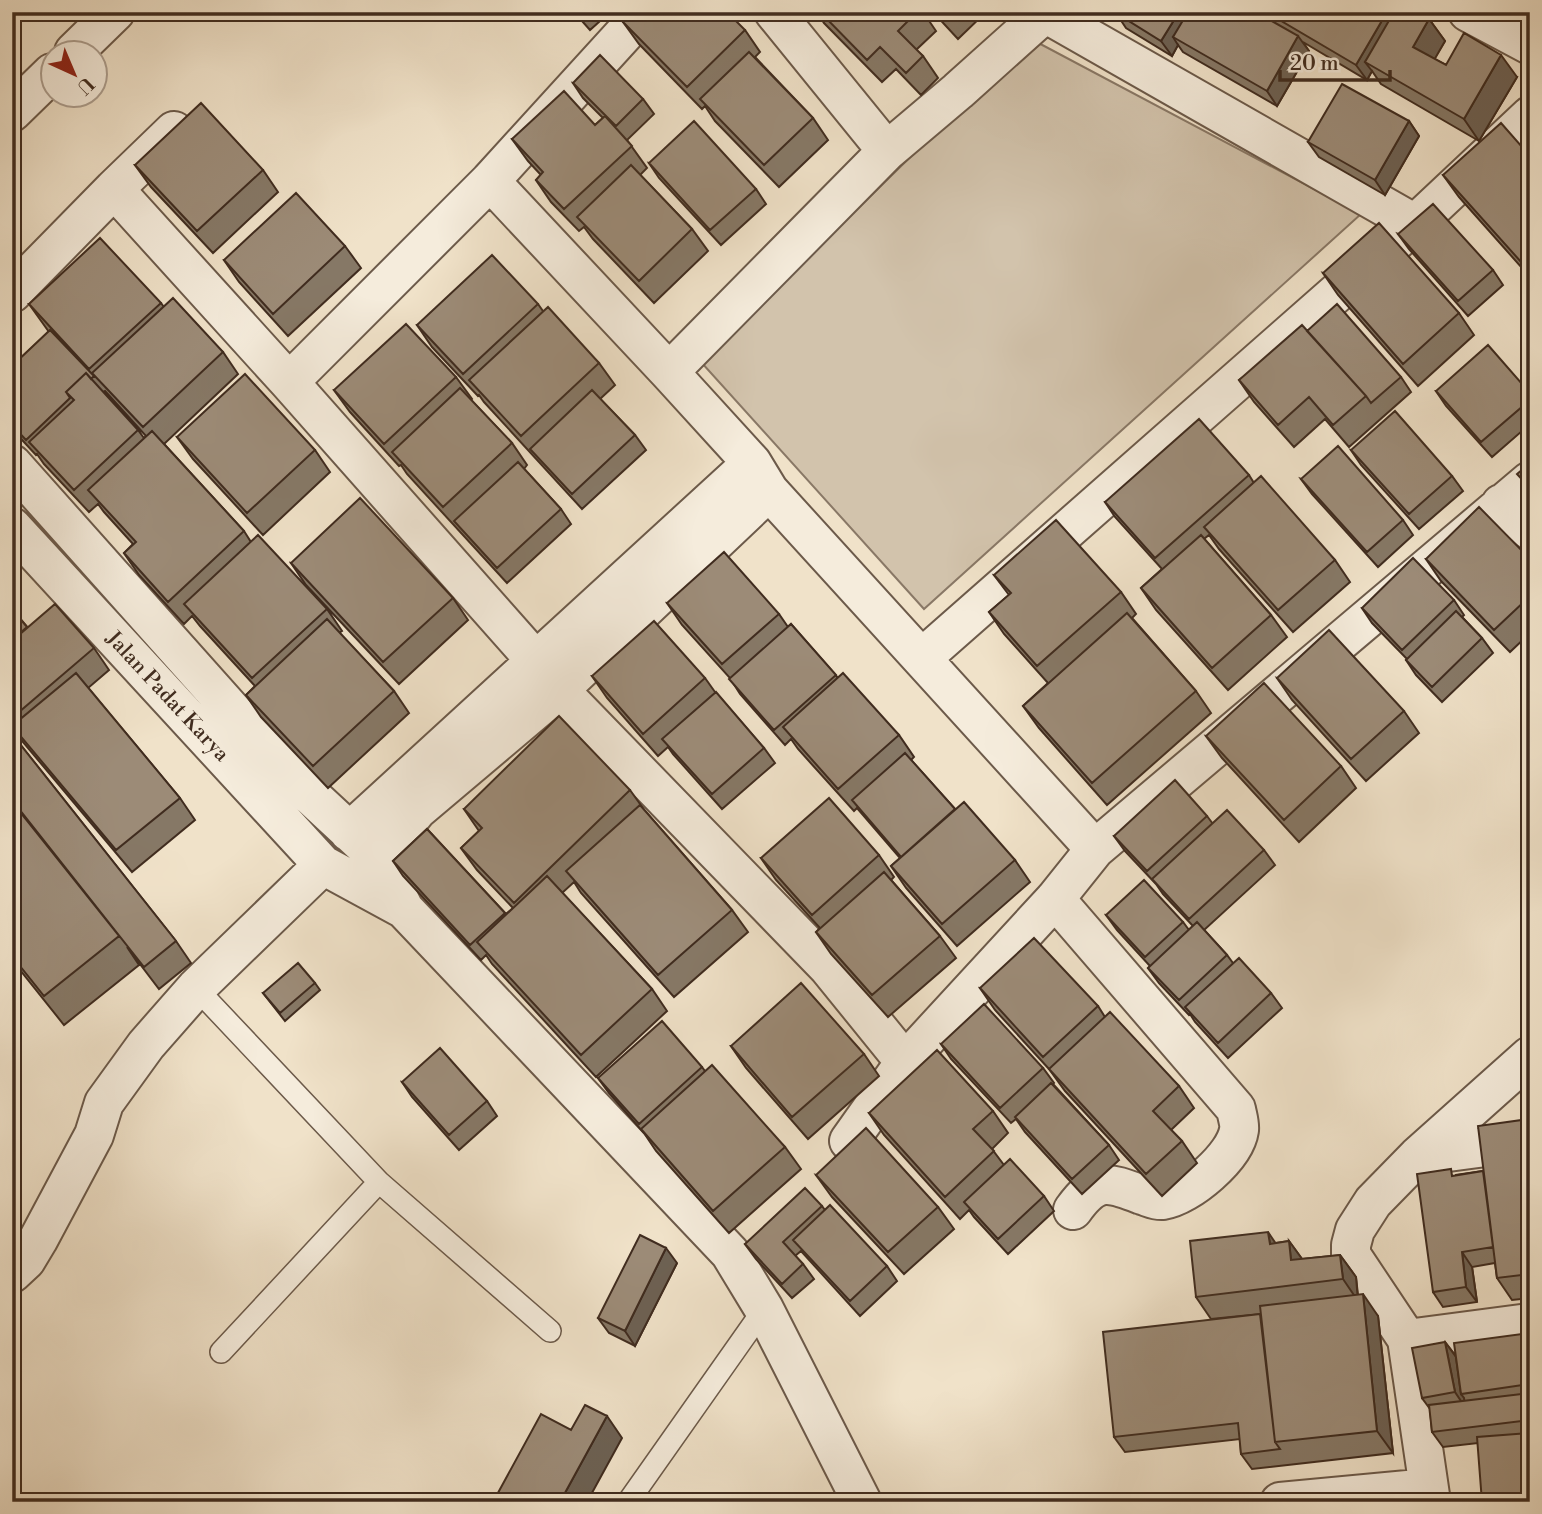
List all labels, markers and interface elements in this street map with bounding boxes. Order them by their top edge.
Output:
north arrow [38,38,108,108]
scale bar [1280,38,1390,82]
text: 20 m [1290,51,1339,77]
text: U [71,72,99,99]
street label: Jalan Padat Karya [100,625,235,768]

